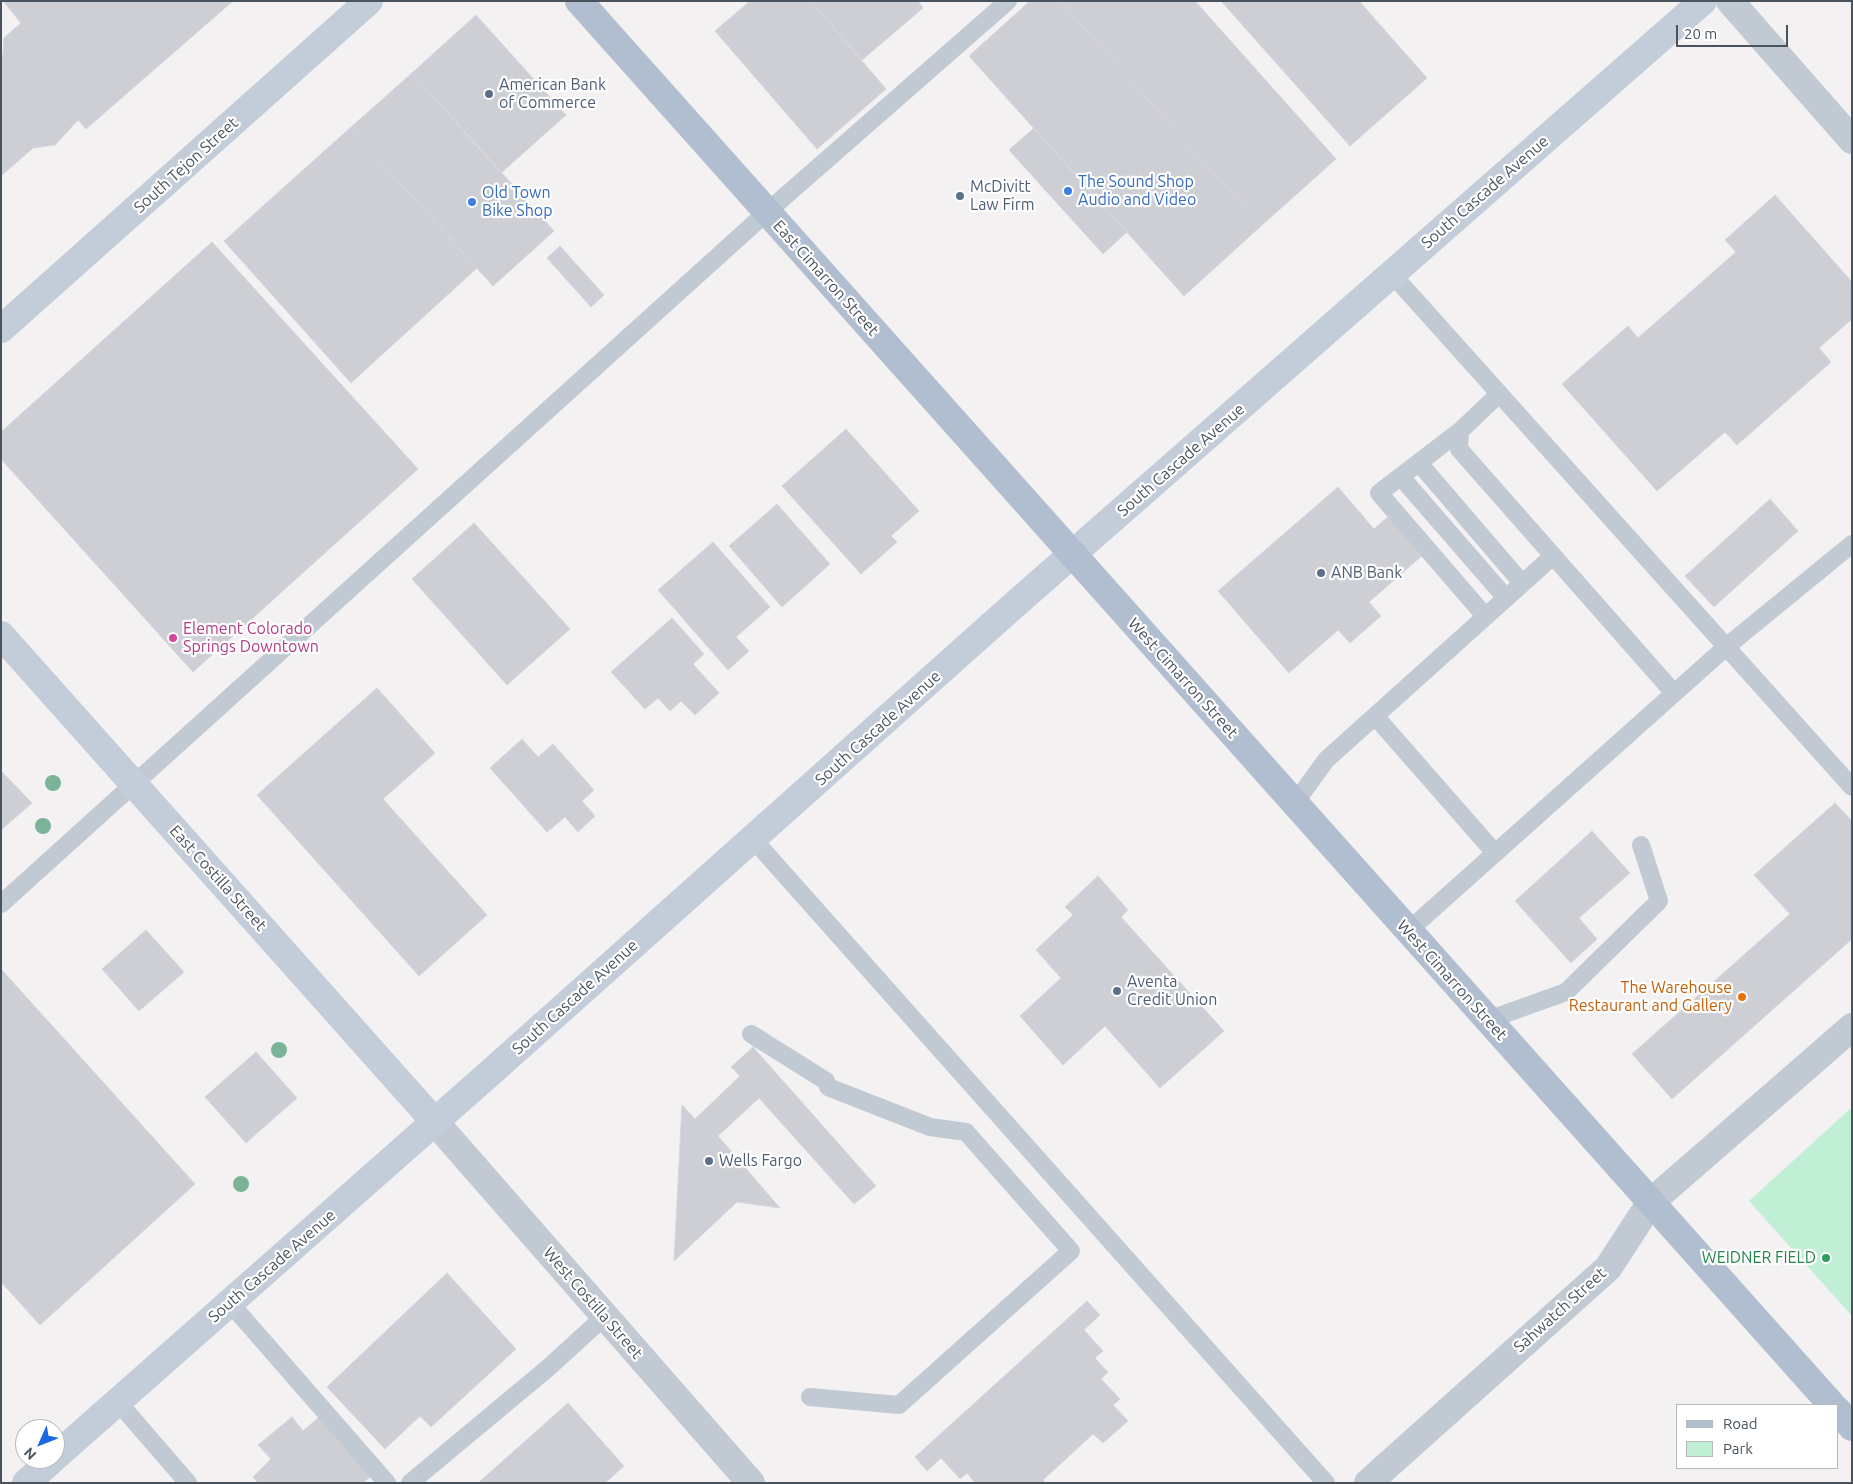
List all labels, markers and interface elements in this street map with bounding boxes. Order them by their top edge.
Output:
scale bar [1678,15,1790,47]
text: 20 m [1684,25,1717,42]
place label: American Bank of Commerce [499,75,606,113]
marker: American Bank of Commerce [483,88,495,100]
street label: South Tejon Street [130,113,242,217]
street label: South Cascade Avenue [1417,132,1553,252]
place label: The Sound Shop Audio and Video [1078,172,1196,210]
place label: McDivitt Law Firm [970,177,1035,215]
place label: Old Town Bike Shop [482,183,553,221]
marker: The Sound Shop Audio and Video [1062,185,1074,197]
marker: McDivitt Law Firm [954,190,966,202]
marker: Old Town Bike Shop [466,196,478,208]
street label: East Cimarron Street [769,216,883,340]
street label: South Cascade Avenue [1113,400,1249,520]
place label: ANB Bank [1331,563,1402,583]
marker: ANB Bank [1315,567,1327,579]
street label: West Cimarron Street [1124,614,1242,742]
place label: Element Colorado Springs Downtown [183,619,319,657]
marker: Element Colorado Springs Downtown [167,632,179,644]
street label: South Cascade Avenue [811,667,945,789]
street label: East Costilla Street [166,821,270,935]
street label: West Cimarron Street [1393,916,1511,1044]
street label: South Cascade Avenue [508,936,642,1058]
place label: Aventa Credit Union [1127,972,1217,1010]
place label: The Warehouse Restaurant and Gallery [1569,978,1732,1016]
marker: Aventa Credit Union [1111,985,1123,997]
marker: The Warehouse Restaurant and Gallery [1736,991,1748,1003]
place label: Wells Fargo [719,1151,802,1171]
marker: Wells Fargo [703,1155,715,1167]
street label: South Cascade Avenue [204,1206,340,1326]
street label: West Costilla Street [539,1243,647,1363]
place label: WEIDNER FIELD [1702,1248,1816,1268]
marker: WEIDNER FIELD [1820,1252,1832,1264]
street label: Sahwatch Street [1510,1264,1610,1356]
legend [1676,1404,1838,1469]
text: Road [1723,1415,1758,1432]
north arrow [15,1419,65,1469]
text: Park [1723,1440,1753,1457]
text: N [21,1444,39,1463]

